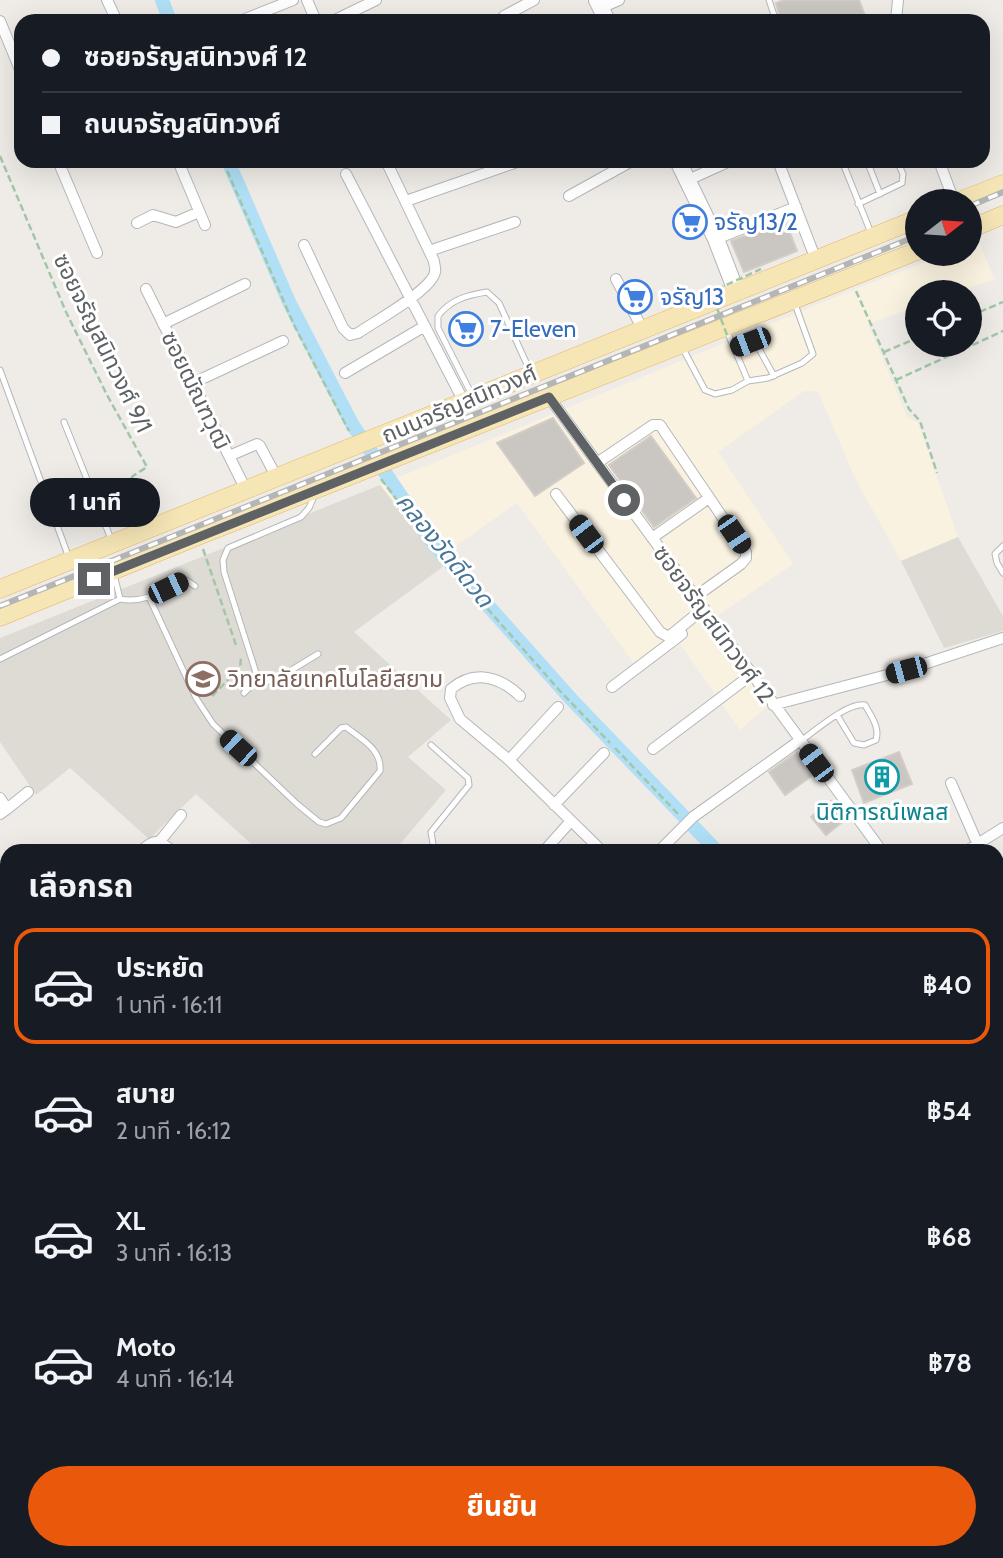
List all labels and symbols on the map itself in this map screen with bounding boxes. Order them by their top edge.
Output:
north arrow [905,189,982,266]
supermarket icon: จรัญ13/2 [671,203,709,241]
place label: จรัญ13/2 [714,208,798,236]
street label: ซอยจรัญสนิทวงศ์ 9/1 [47,249,159,437]
supermarket icon: จรัญ13 [616,278,654,316]
place label: จรัญ13 [660,283,724,311]
supermarket icon: 7-Eleven [447,310,485,348]
place label: 7-Eleven [490,315,576,343]
car [727,325,774,359]
street label: ซอยฒัณฑวุฒิ [155,326,237,454]
street label: ถนนจรัญสนิทวงศ์ [377,359,541,449]
callout: 1 นาที [29,477,159,526]
route start [608,484,640,516]
water label: คลองวัดดีดวด [390,487,500,614]
car [565,511,608,557]
car [714,511,755,557]
street label: ซอยจรัญสนิทวงศ์ 12 [647,540,781,708]
route end [78,563,110,595]
car [145,569,192,607]
car [883,654,930,686]
school or university icon: วิทยาลัยเทคโนโลยีสยาม [184,660,222,698]
place label: วิทยาลัยเทคโนโลยีสยาม [228,665,443,693]
car [216,726,261,770]
car [795,740,838,786]
building icon: นิติการณ์เพลส [863,758,901,796]
place label: นิติการณ์เพลส [816,798,948,826]

